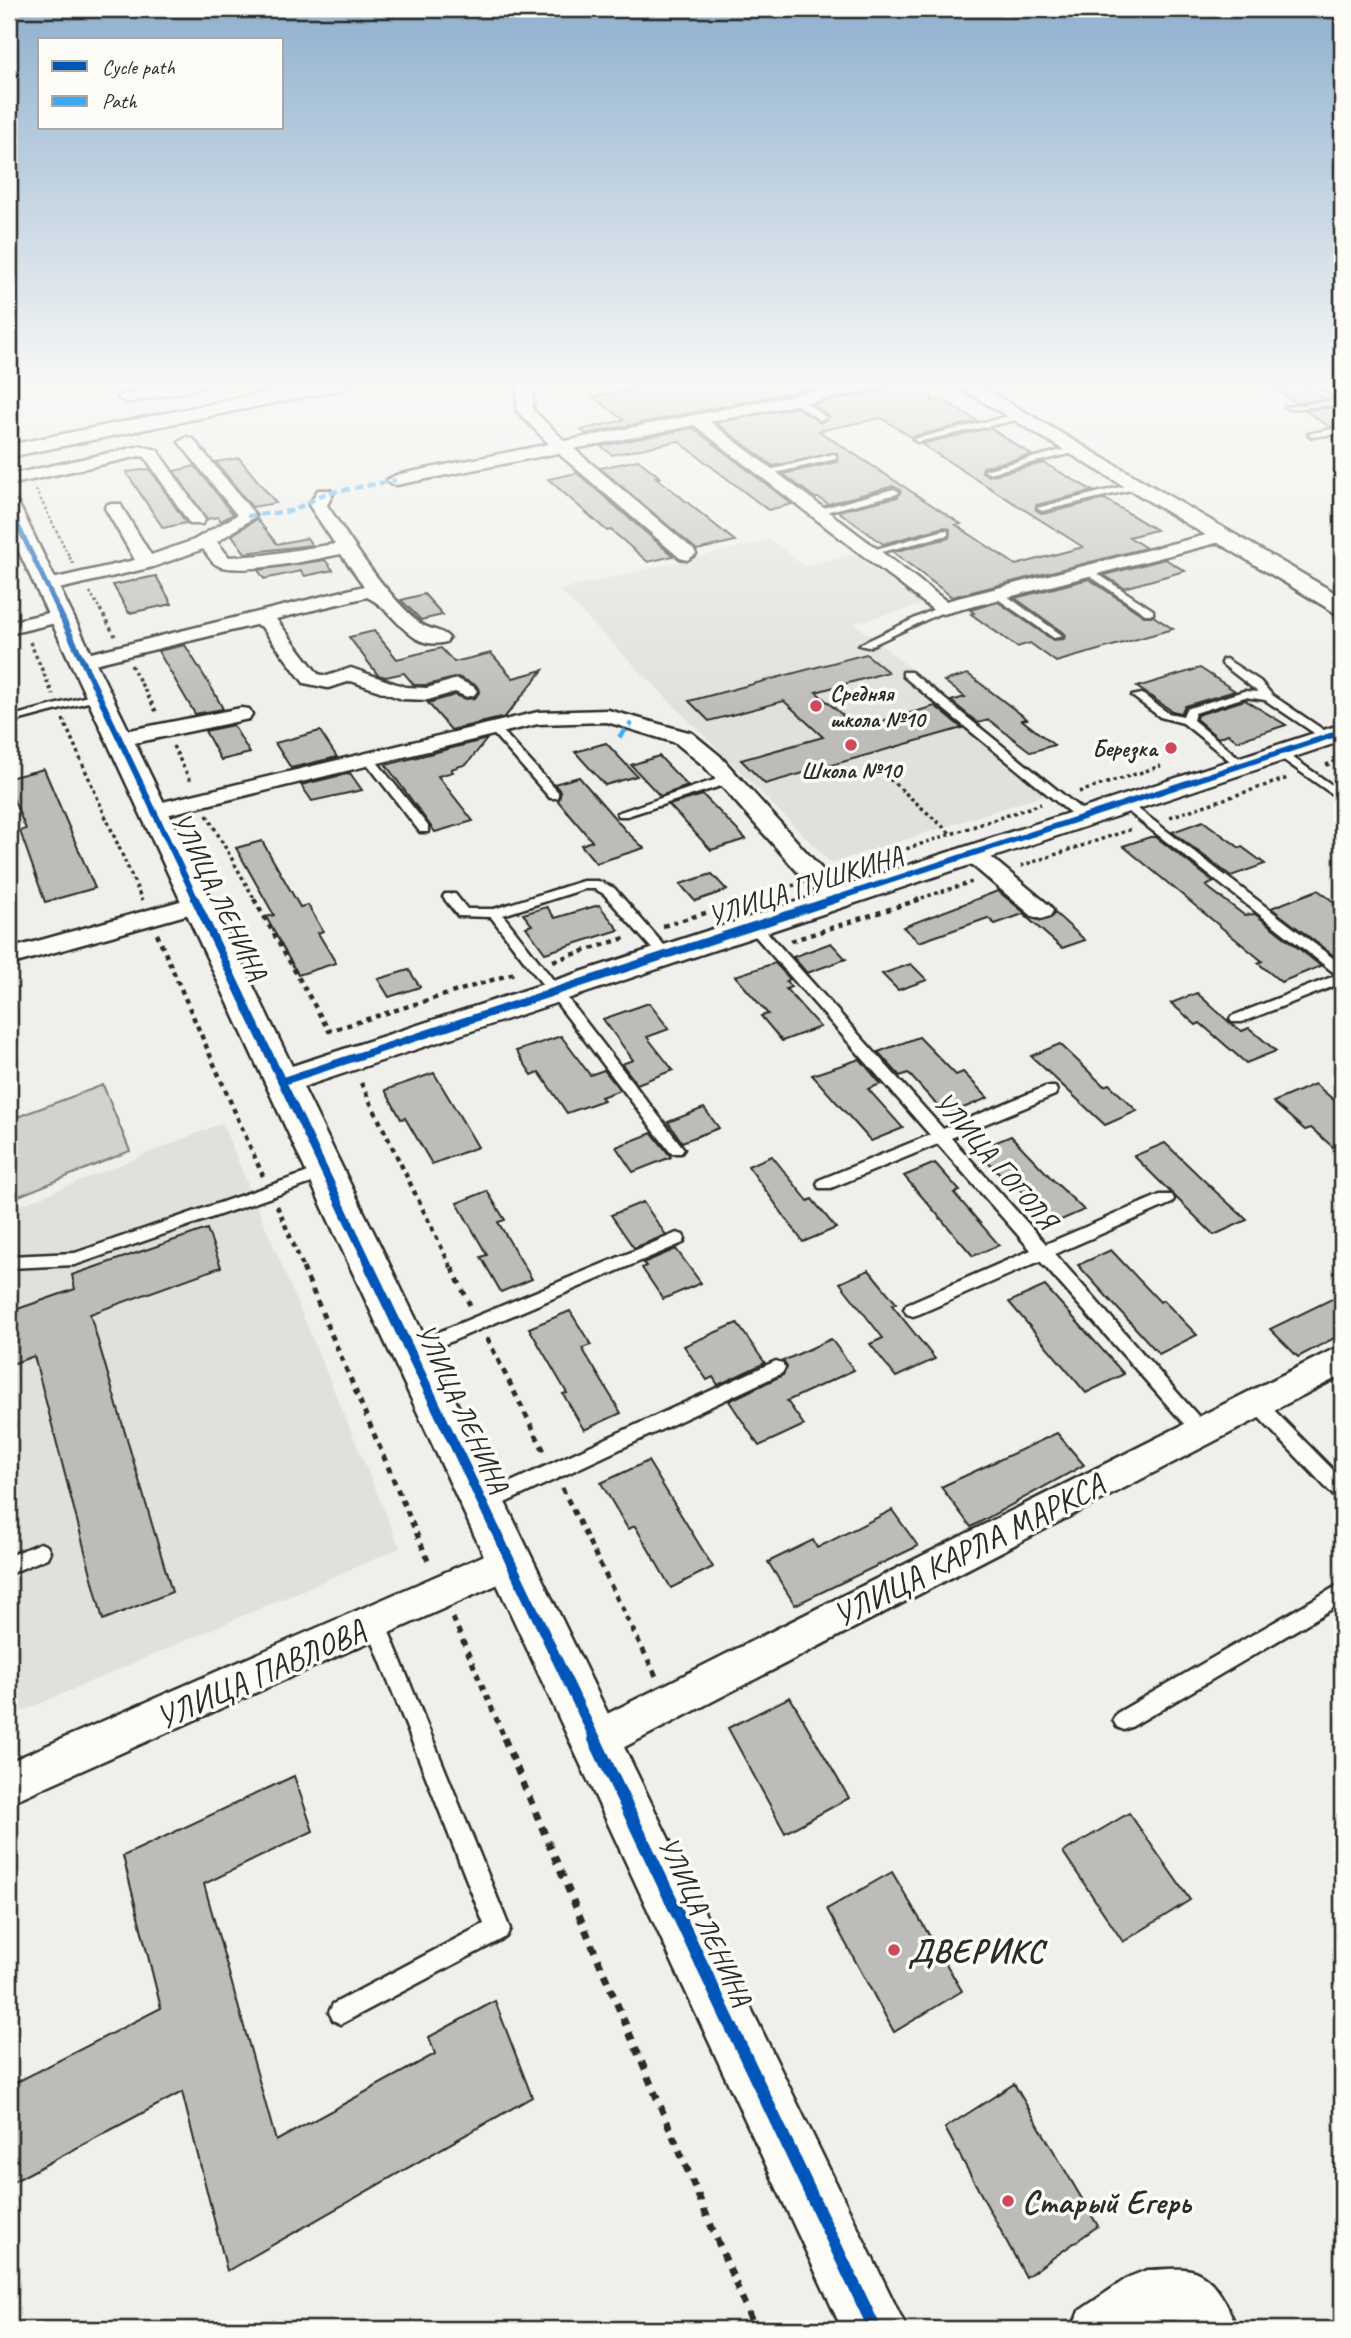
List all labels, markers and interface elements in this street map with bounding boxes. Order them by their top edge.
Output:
legend [38,38,284,130]
text: Cycle path [102,54,175,80]
text: Path [102,88,138,114]
place label: Средняя школа №10 [830,679,927,734]
marker: Средняя школа №10 [808,698,824,714]
place label: Березка [1092,734,1159,764]
marker: Школа №10 [843,737,859,753]
marker: Березка [1163,740,1179,756]
place label: Школа №10 [801,756,904,785]
street label: УЛИЦА ЛЕНИНА [164,806,276,987]
street label: УЛИЦА ПУШКИНА [704,837,908,933]
street label: УЛИЦА ГОГОЛЯ [926,1084,1067,1239]
street label: УЛИЦА ЛЕНИНА [408,1318,517,1499]
street label: УЛИЦА КАРЛА МАРКСА [826,1463,1112,1636]
street label: УЛИЦА ПАВЛОВА [149,1608,373,1739]
street label: УЛИЦА ЛЕНИНА [651,1831,760,2012]
place label: ДВЕРИКС [908,1930,1048,1972]
marker: ДВЕРИКС [886,1942,902,1958]
place label: Старый Егерь [1022,2181,1192,2223]
marker: Старый Егерь [1000,2193,1016,2209]

